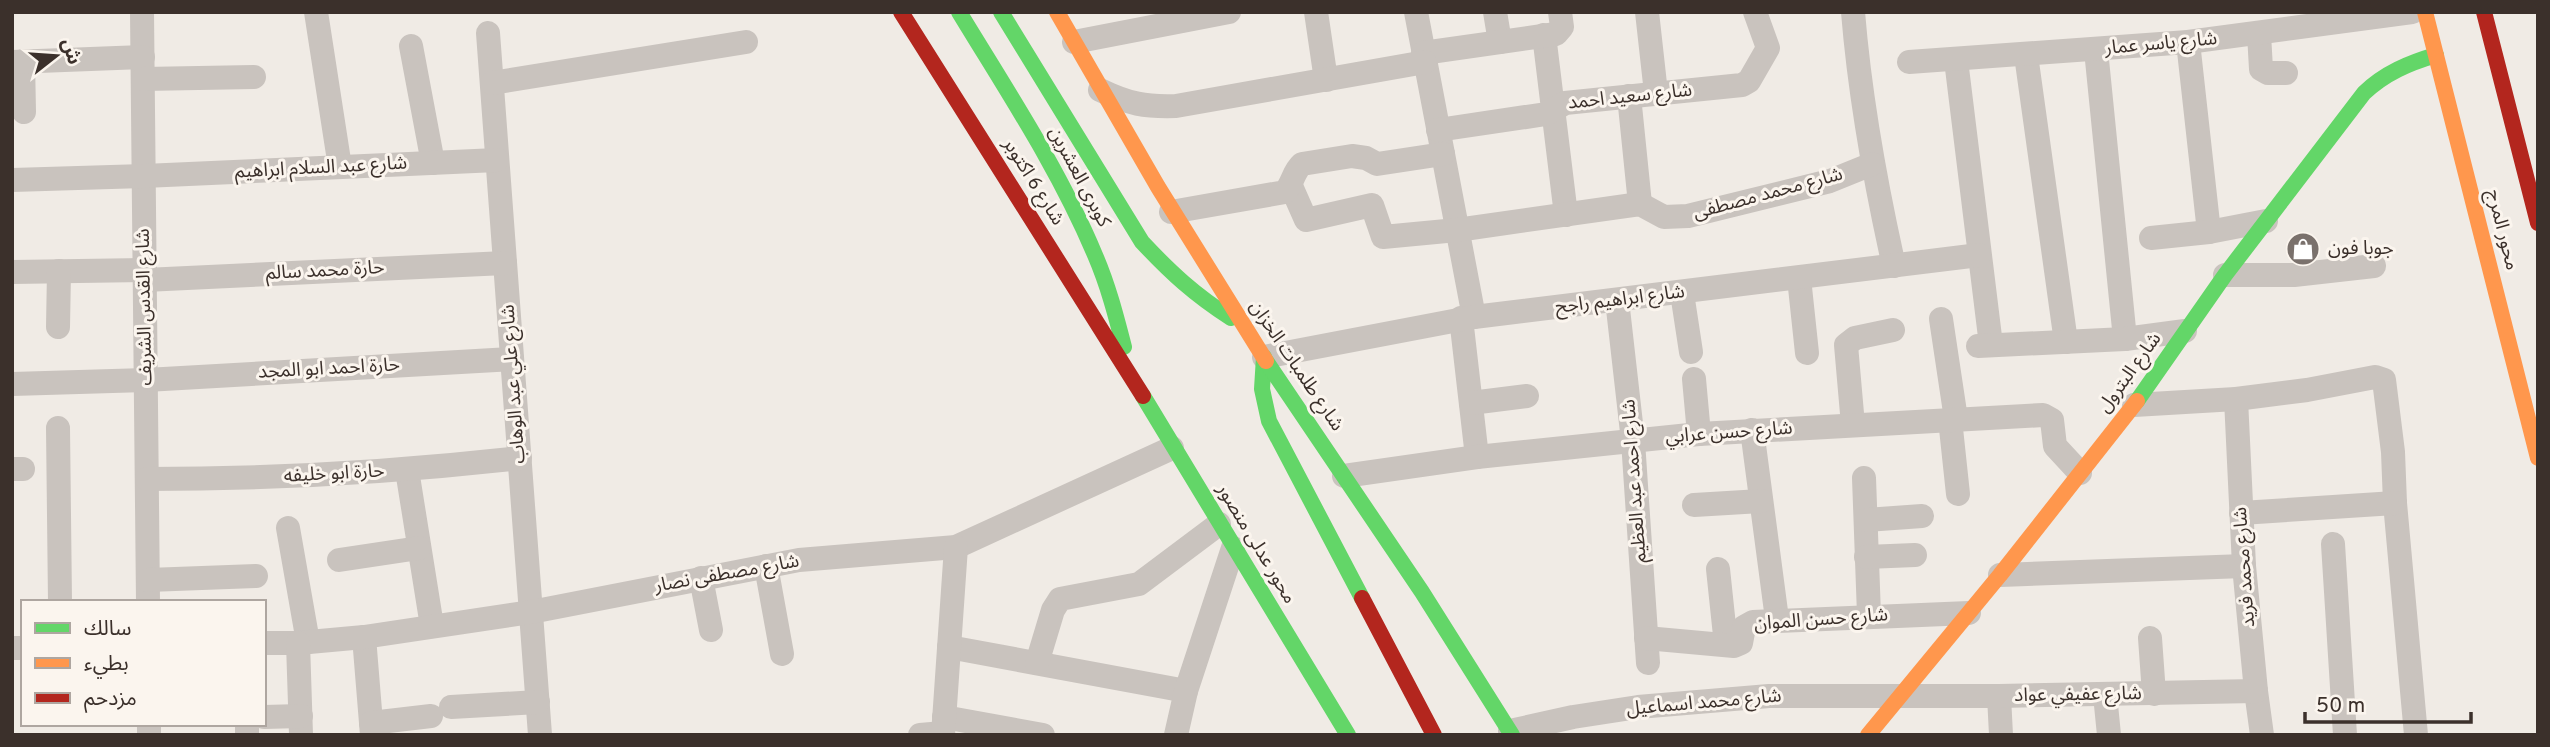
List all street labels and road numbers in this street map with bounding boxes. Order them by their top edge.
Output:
street label: شارع ياسر عمار [2103,27,2218,61]
street label: شارع سعيد احمد [1567,79,1693,115]
street label: كوبرى العشرين [1042,123,1116,232]
street label: شارع 6 اكتوبر [996,133,1069,230]
street label: شارع عبد السلام ابراهيم [234,151,408,186]
street label: شارع محمد مصطفى [1691,162,1845,226]
street label: محور المرج [2480,187,2524,273]
street label: شارع القدس الشريف [132,228,158,386]
street label: حارة محمد سالم [265,256,385,287]
street label: شارع ابراهيم راجح [1554,280,1686,321]
street label: شارع طلمبات الخزان [1243,296,1349,436]
street label: شارع علي عبد الوهاب [496,303,533,464]
street label: شارع البترول [2093,328,2167,418]
street label: حارة احمد ابو المجد [257,353,401,385]
street label: شارع احمد عبد العظيم [1617,398,1654,564]
street label: شارع حسن عرابي [1665,417,1793,451]
street label: حارة ابو خليفه [283,459,385,489]
street label: محور عدلى منصور [1210,479,1301,608]
street label: شارع محمد فريد [2229,506,2261,628]
street label: شارع مصطفى نصار [652,549,801,599]
street label: شارع حسن الموان [1753,603,1889,637]
street label: شارع عفيفي عواد [2014,682,2142,710]
street label: شارع محمد اسماعيل [1625,684,1783,722]

